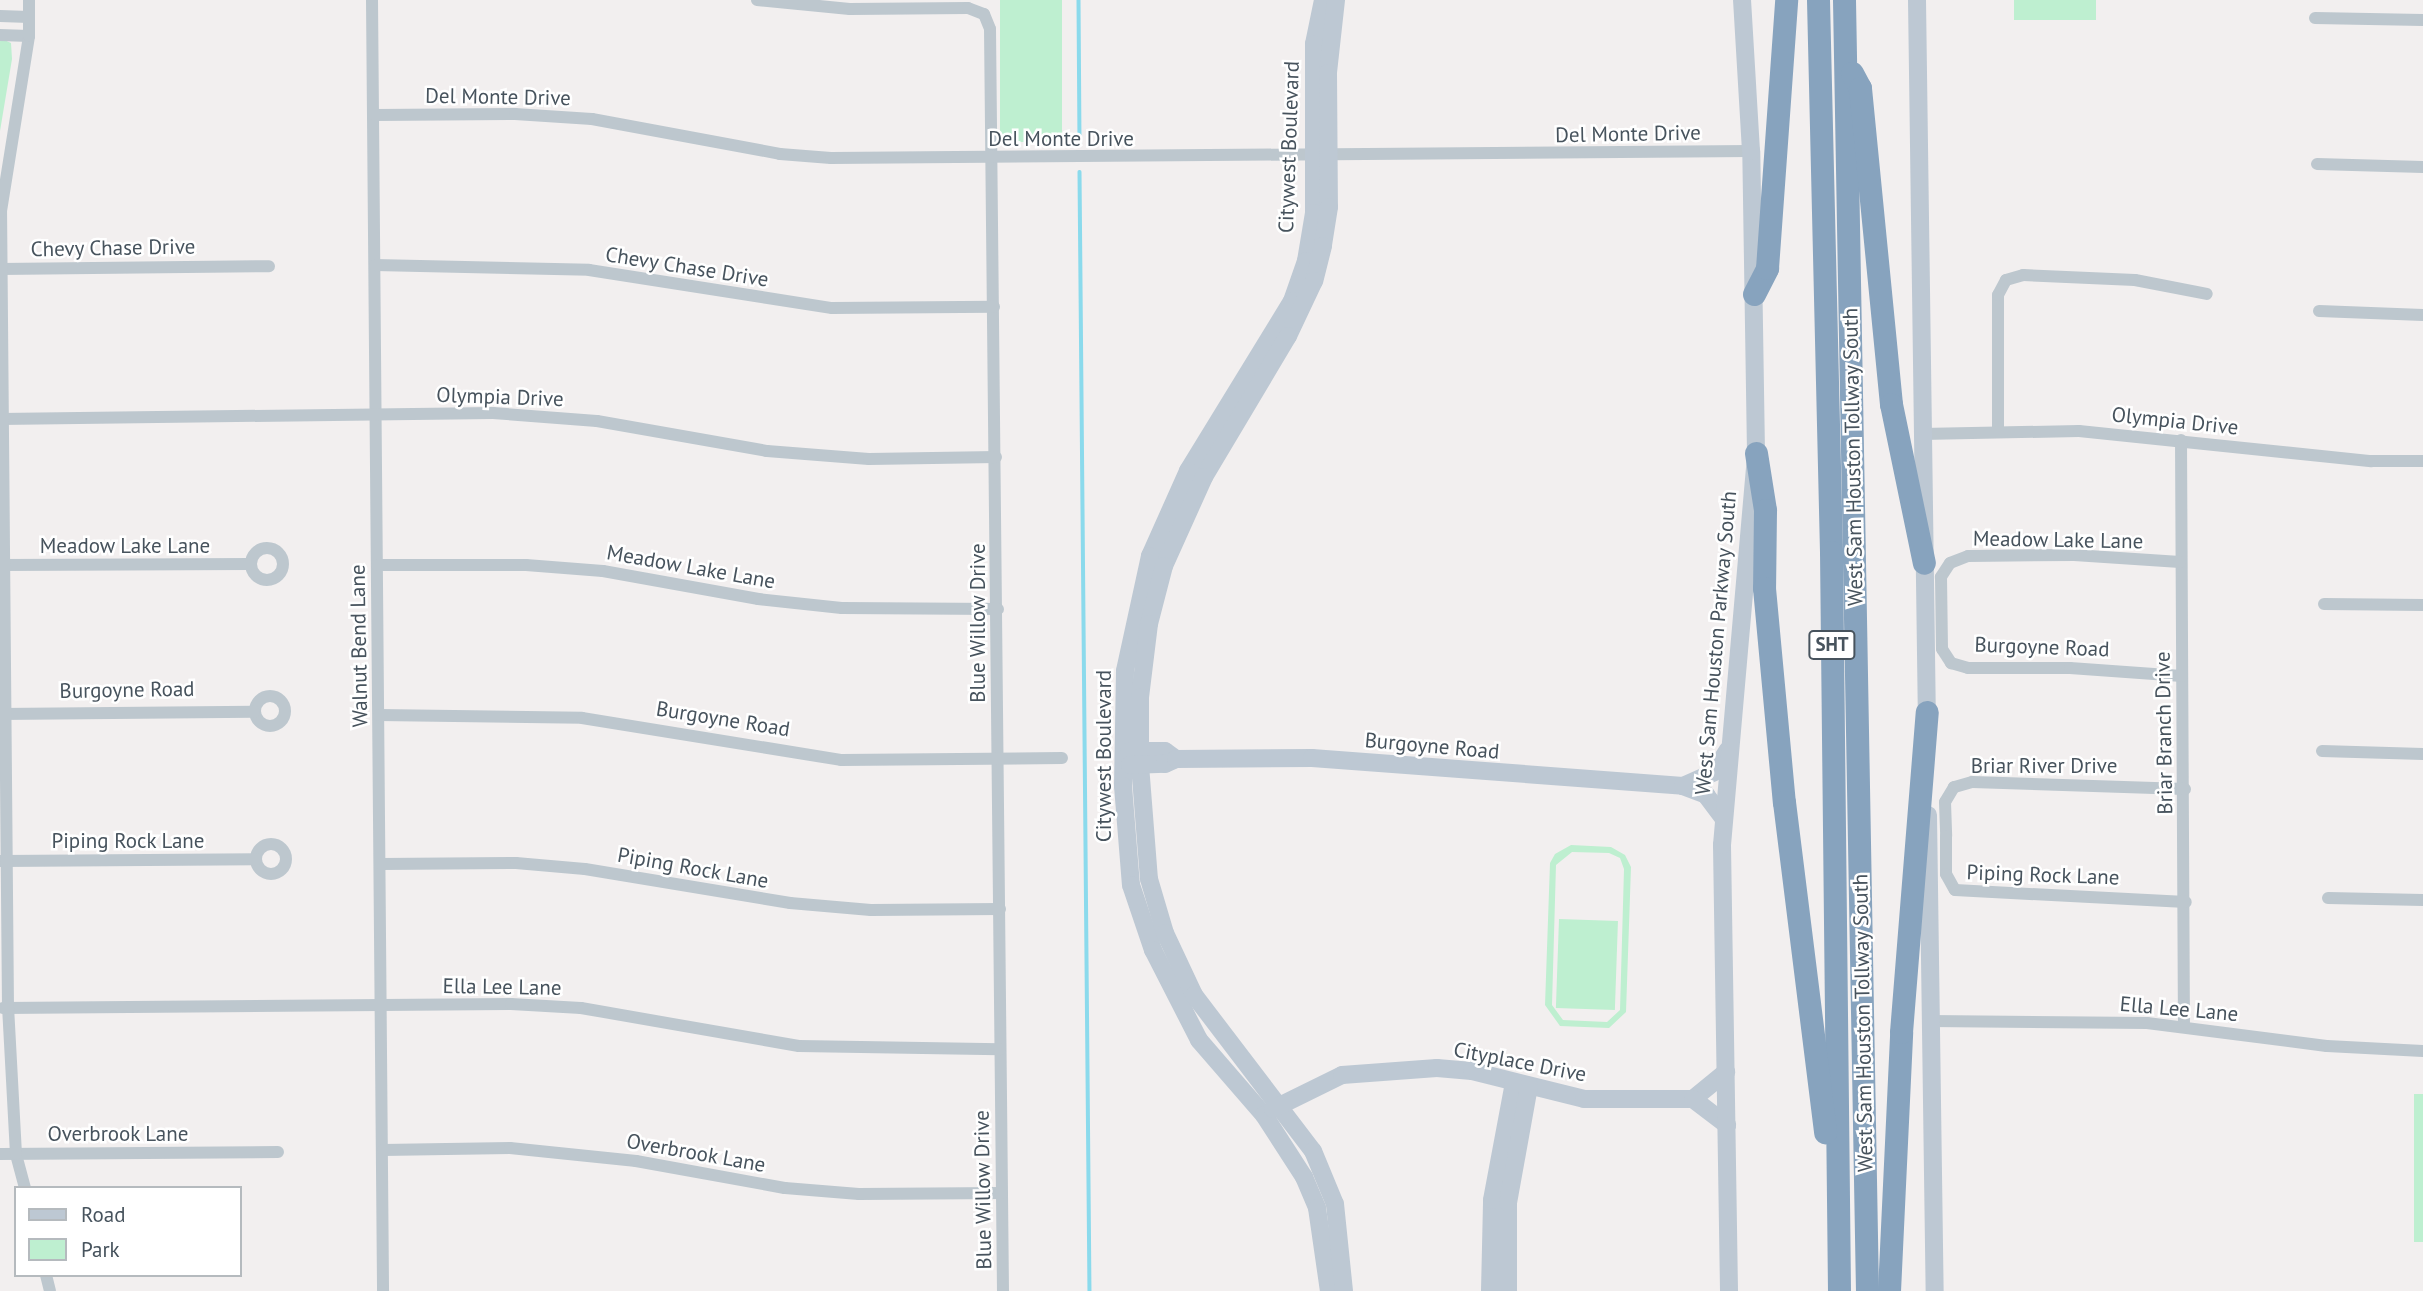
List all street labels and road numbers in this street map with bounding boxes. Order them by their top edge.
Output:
street label: Citywest Boulevard [1273,60,1305,234]
street label: Del Monte Drive [425,83,571,111]
street label: Del Monte Drive [1555,120,1701,148]
street label: Del Monte Drive [988,126,1134,152]
street label: Chevy Chase Drive [30,234,196,262]
street label: Chevy Chase Drive [603,242,771,292]
street label: West Sam Houston Tollway South [1838,307,1868,607]
street label: Olympia Drive [436,382,564,412]
street label: Olympia Drive [2110,402,2240,440]
street label: West Sam Houston Parkway South [1690,490,1742,796]
street label: Meadow Lake Lane [1972,526,2144,554]
street label: Meadow Lake Lane [39,533,211,559]
street label: Meadow Lake Lane [605,540,777,594]
street label: Blue Willow Drive [965,543,991,703]
street label: Walnut Bend Lane [345,564,373,728]
road number: SHT [1808,630,1856,660]
street label: Burgoyne Road [1974,632,2110,662]
street label: Briar Branch Drive [2150,651,2178,815]
street label: Citywest Boulevard [1091,670,1117,842]
street label: Burgoyne Road [59,676,195,704]
street label: Burgoyne Road [654,696,792,742]
street label: Burgoyne Road [1364,728,1500,764]
street label: Briar River Drive [1971,753,2117,779]
street label: Piping Rock Lane [51,828,205,854]
street label: Piping Rock Lane [615,842,771,894]
street label: Piping Rock Lane [1966,860,2120,890]
street label: West Sam Houston Tollway South [1848,873,1878,1173]
street label: Ella Lee Lane [442,973,562,1001]
street label: Ella Lee Lane [2119,991,2239,1027]
street label: Cityplace Drive [1451,1037,1589,1087]
street label: Blue Willow Drive [969,1110,997,1270]
street label: Overbrook Lane [47,1121,189,1147]
street label: Overbrook Lane [624,1128,768,1178]

